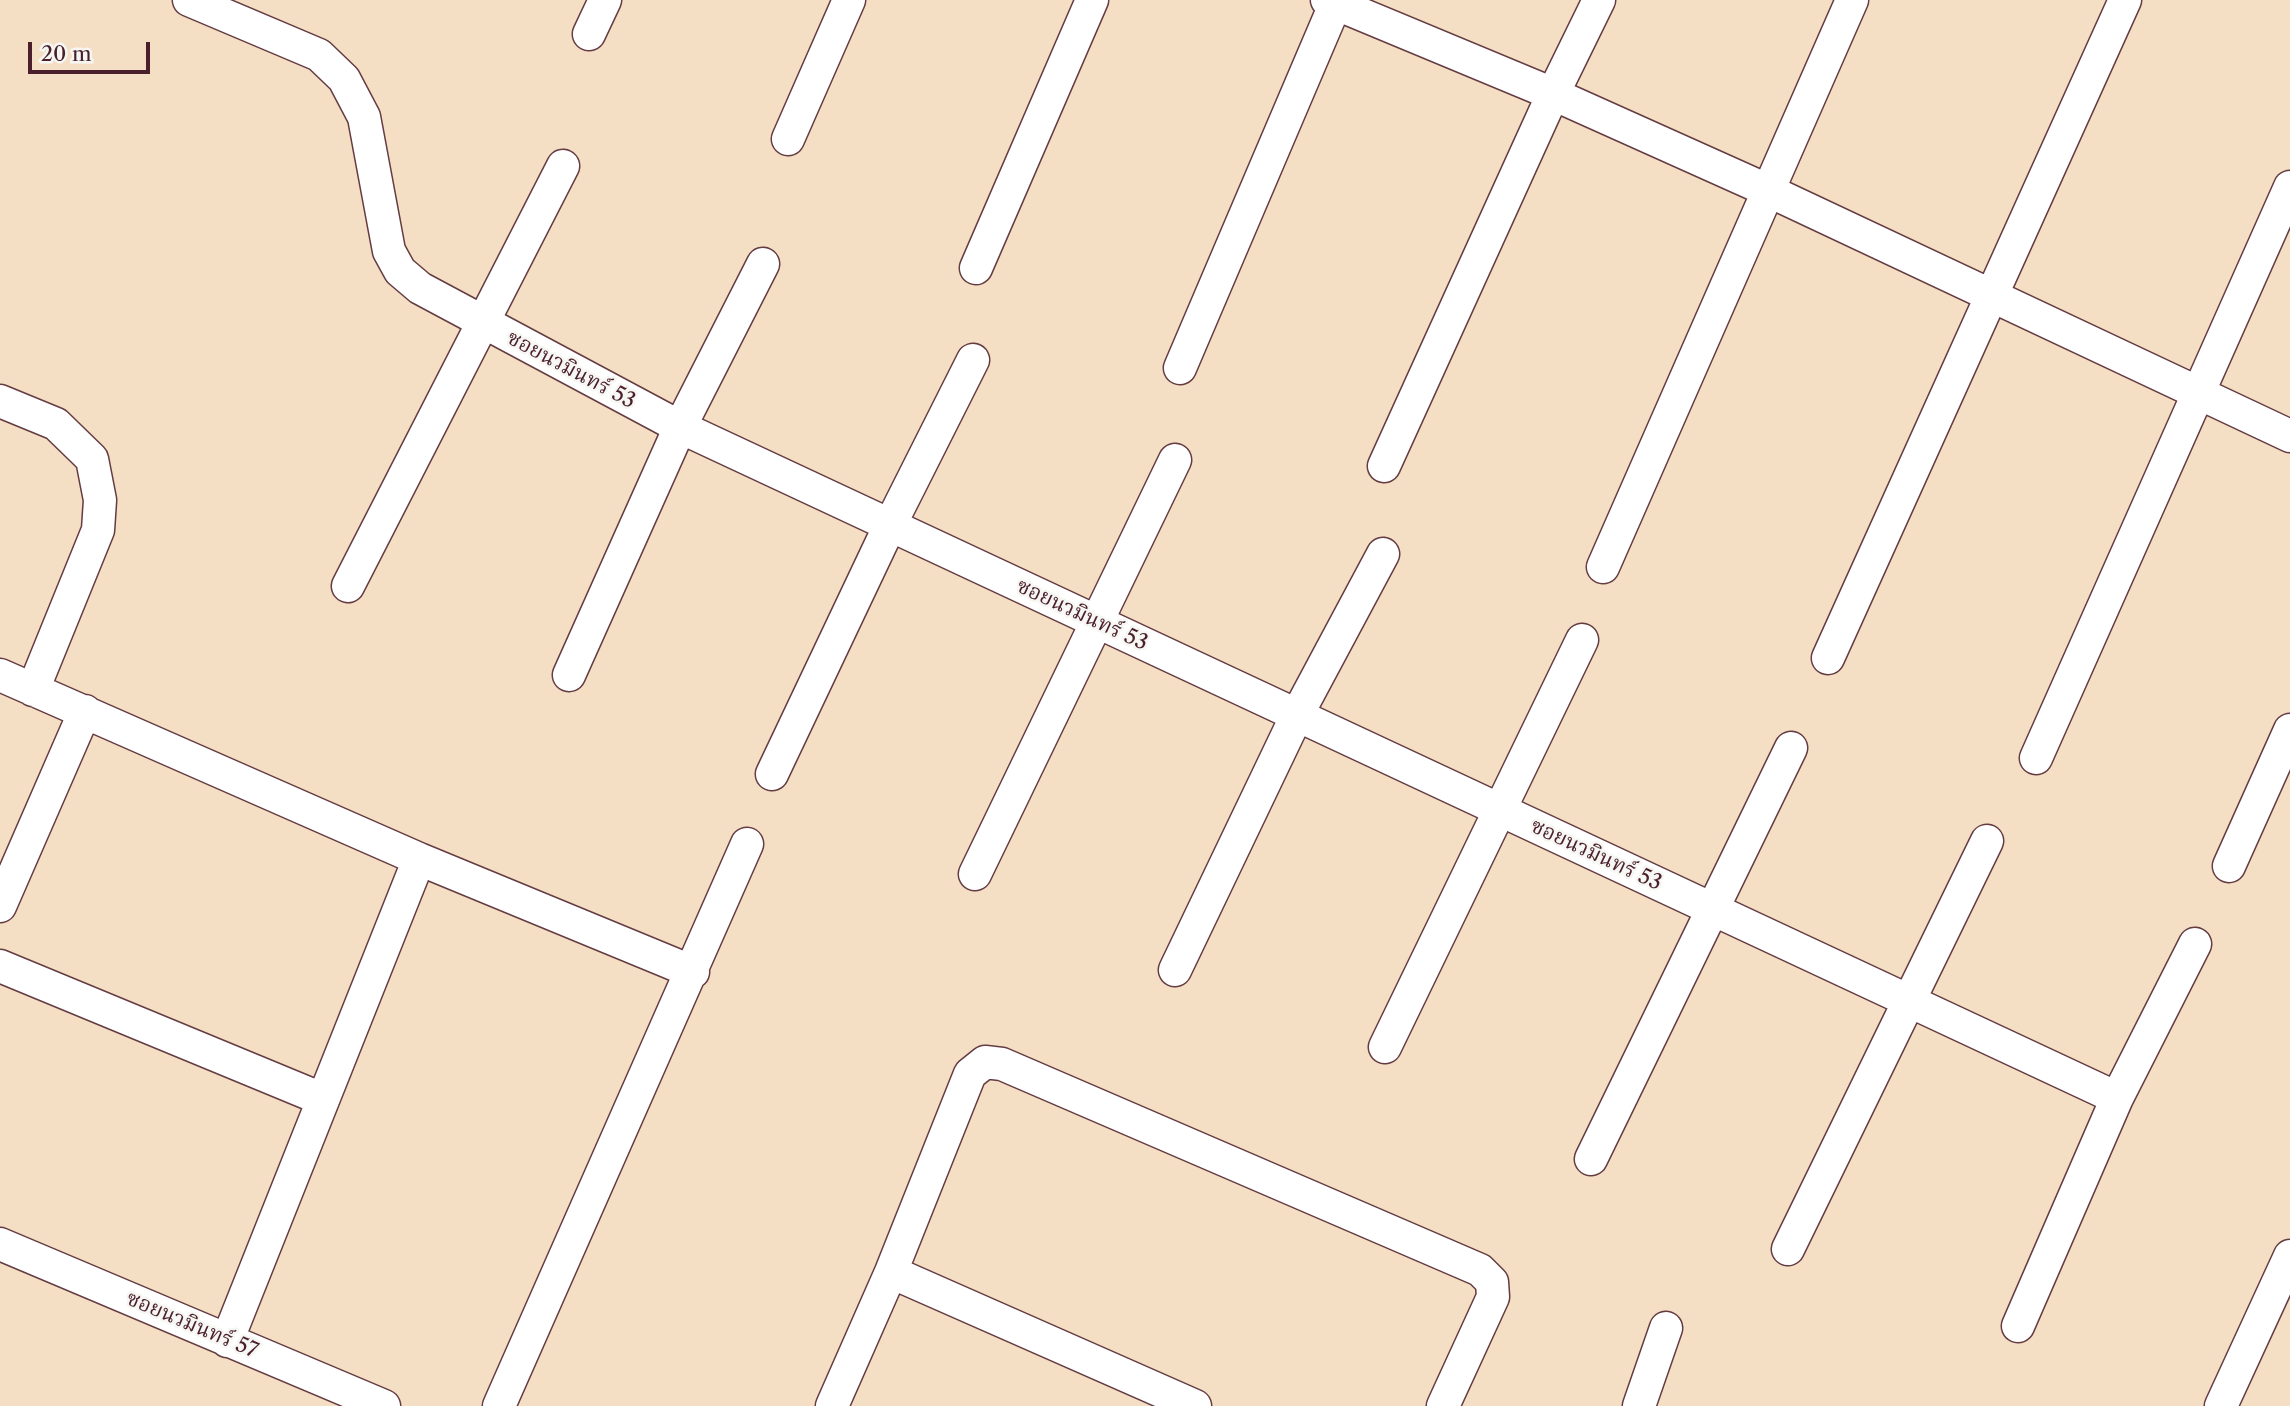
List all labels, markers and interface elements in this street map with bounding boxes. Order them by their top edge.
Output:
scale bar [32,28,154,72]
text: 20 m [41,41,92,66]
street label: ซอยนวมินทร์ 53 [503,326,639,414]
street label: ซอยนวมินทร์ 53 [1012,574,1152,656]
street label: ซอยนวมินทร์ 53 [1526,814,1666,896]
street label: ซอยนวมินทร์ 57 [122,1286,262,1364]

